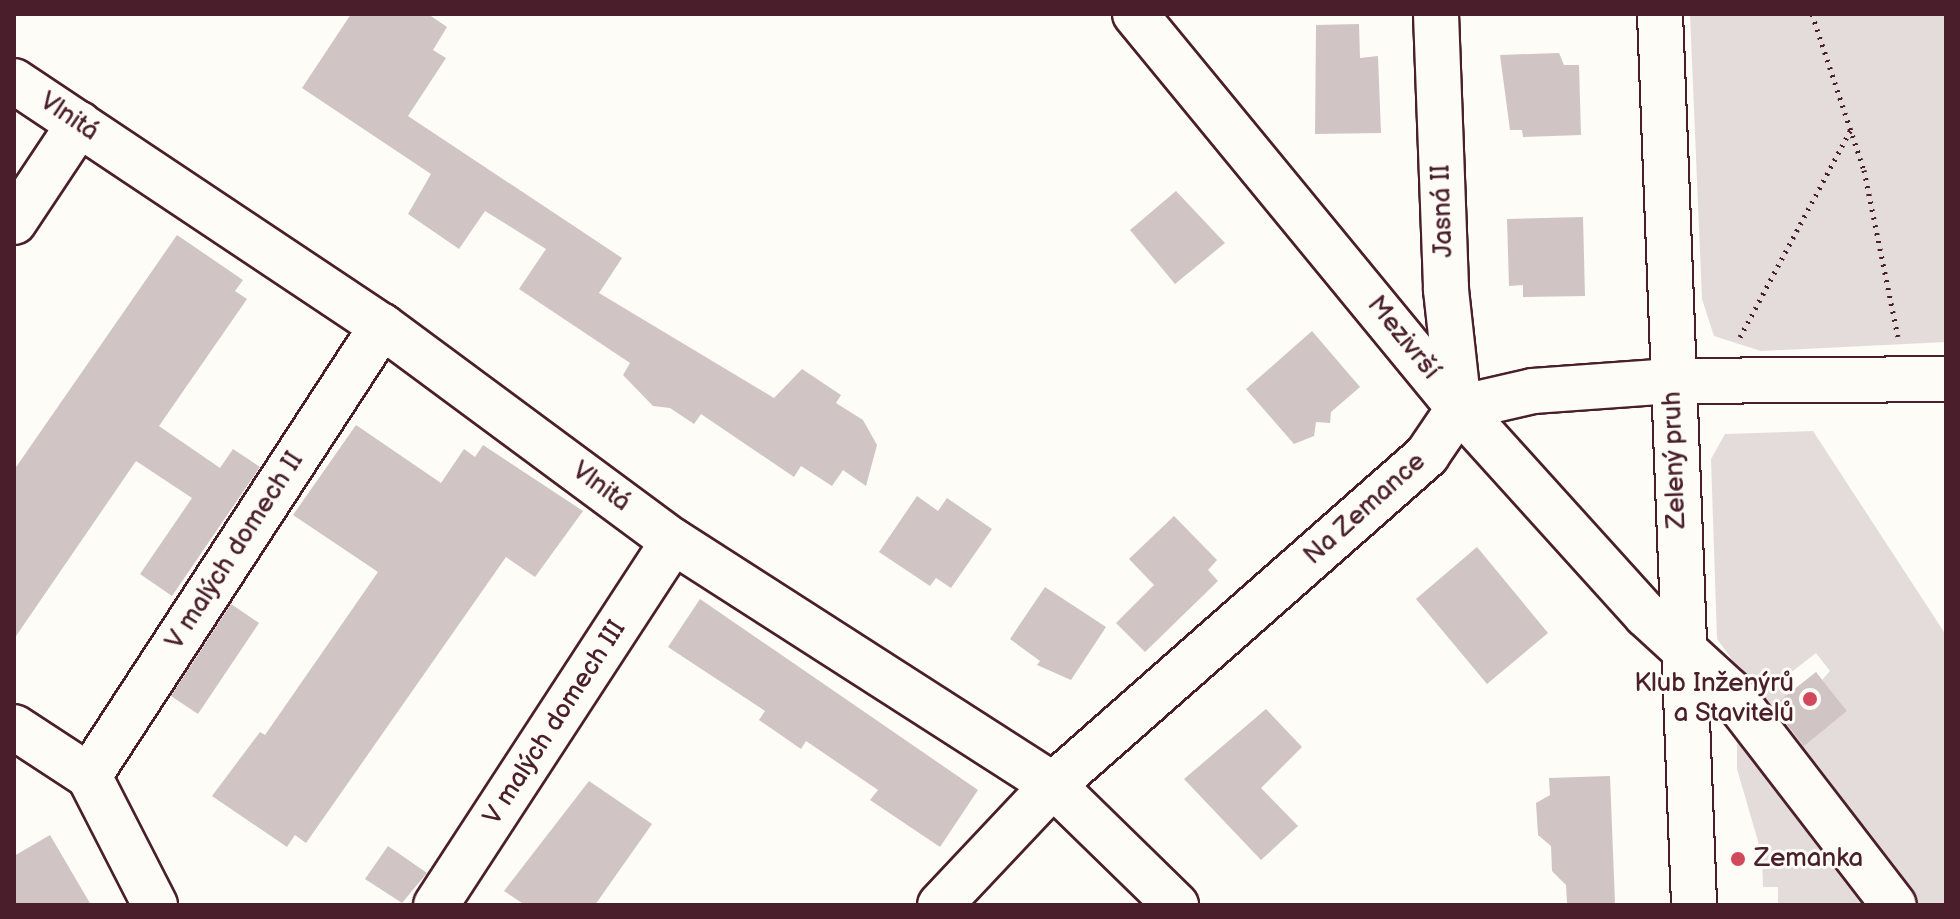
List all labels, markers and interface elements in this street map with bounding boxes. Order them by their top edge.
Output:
street label: Vlnitá [34,86,104,148]
street label: Jasná II [1426,164,1460,258]
street label: Mezivrší [1360,290,1446,386]
street label: Zelený pruh [1657,390,1693,530]
street label: V malých domech II [159,446,311,656]
street label: Na Zemance [1298,446,1432,572]
street label: Vlnitá [566,455,636,519]
street label: V malých domech III [477,615,633,831]
place label: Klub Inženýrů a Stavitelů [1634,668,1794,730]
marker: Klub Inženýrů a Stavitelů [1801,690,1819,708]
place label: Zemanka [1754,843,1863,875]
marker: Zemanka [1729,850,1747,868]

